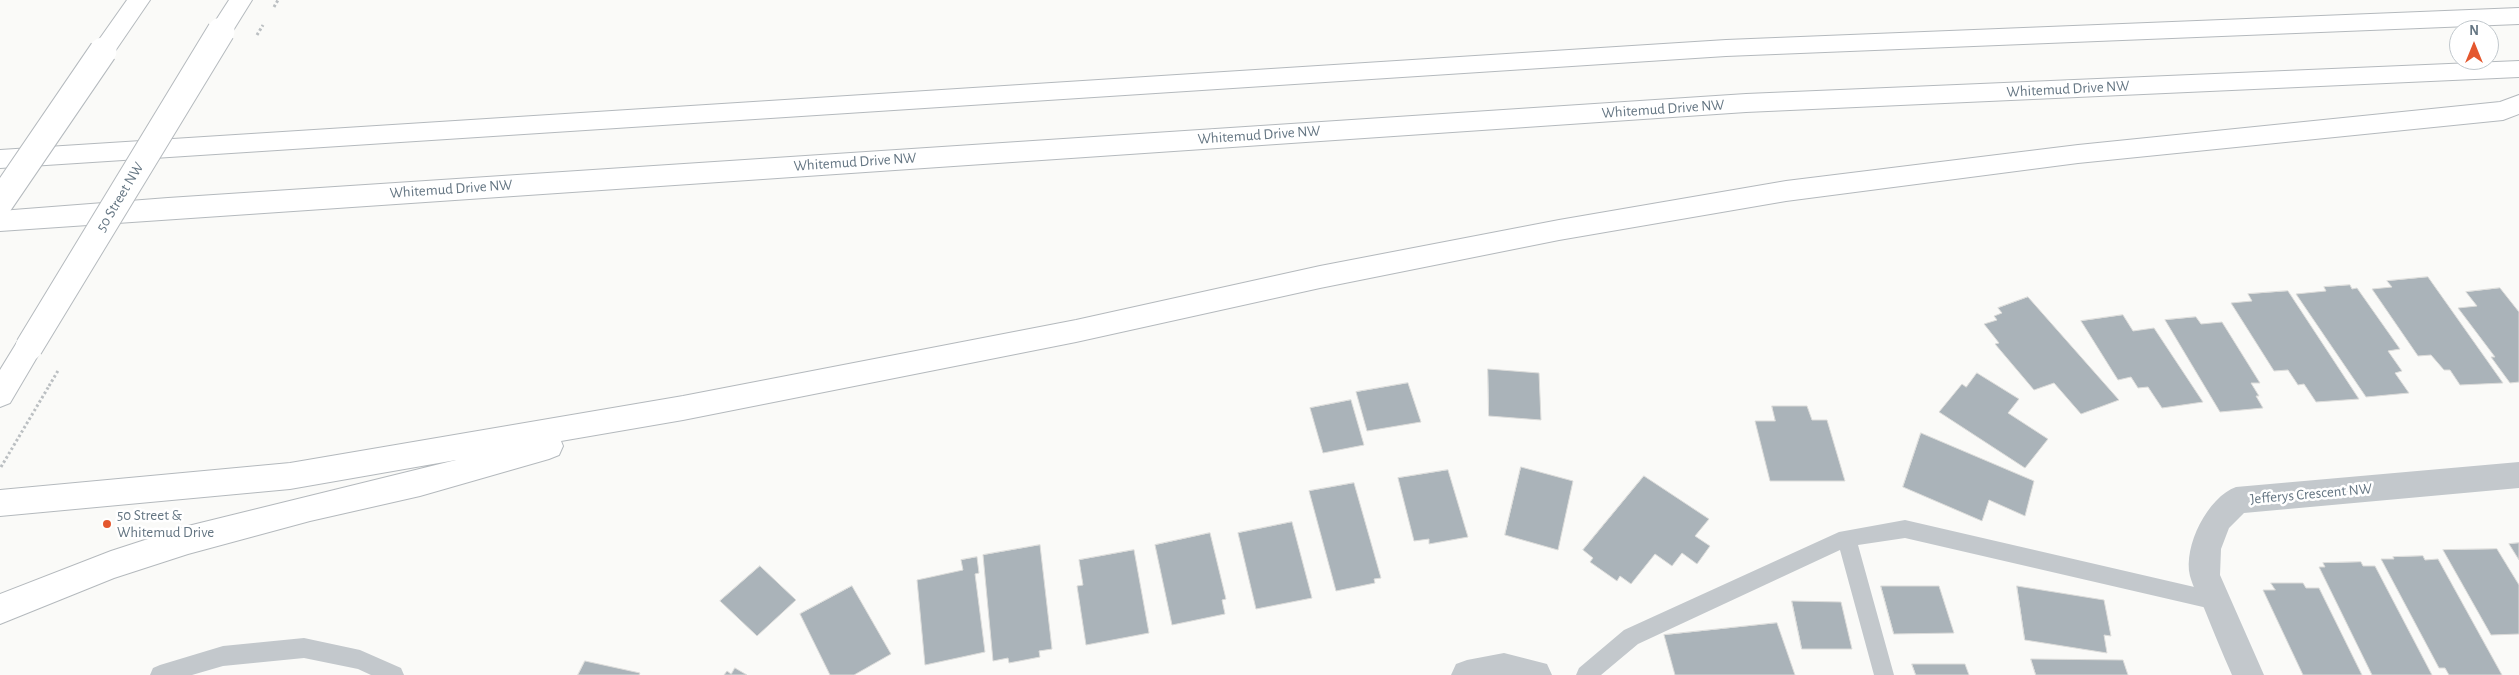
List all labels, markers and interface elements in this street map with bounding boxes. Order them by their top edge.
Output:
north arrow [2449,20,2499,70]
text: N [2469,24,2479,38]
street label: Whitemud Drive NW [2006,77,2130,101]
street label: Whitemud Drive NW [1601,96,1725,122]
street label: Whitemud Drive NW [1197,122,1321,148]
street label: Whitemud Drive NW [793,149,917,175]
street label: 50 Street NW [92,159,148,235]
street label: Whitemud Drive NW [389,176,513,202]
street label: Jefferys Crescent NW [2249,480,2373,508]
place label: 50 Street & Whitemud Drive [117,506,214,541]
marker: 50 Street & Whitemud Drive [101,518,113,530]

